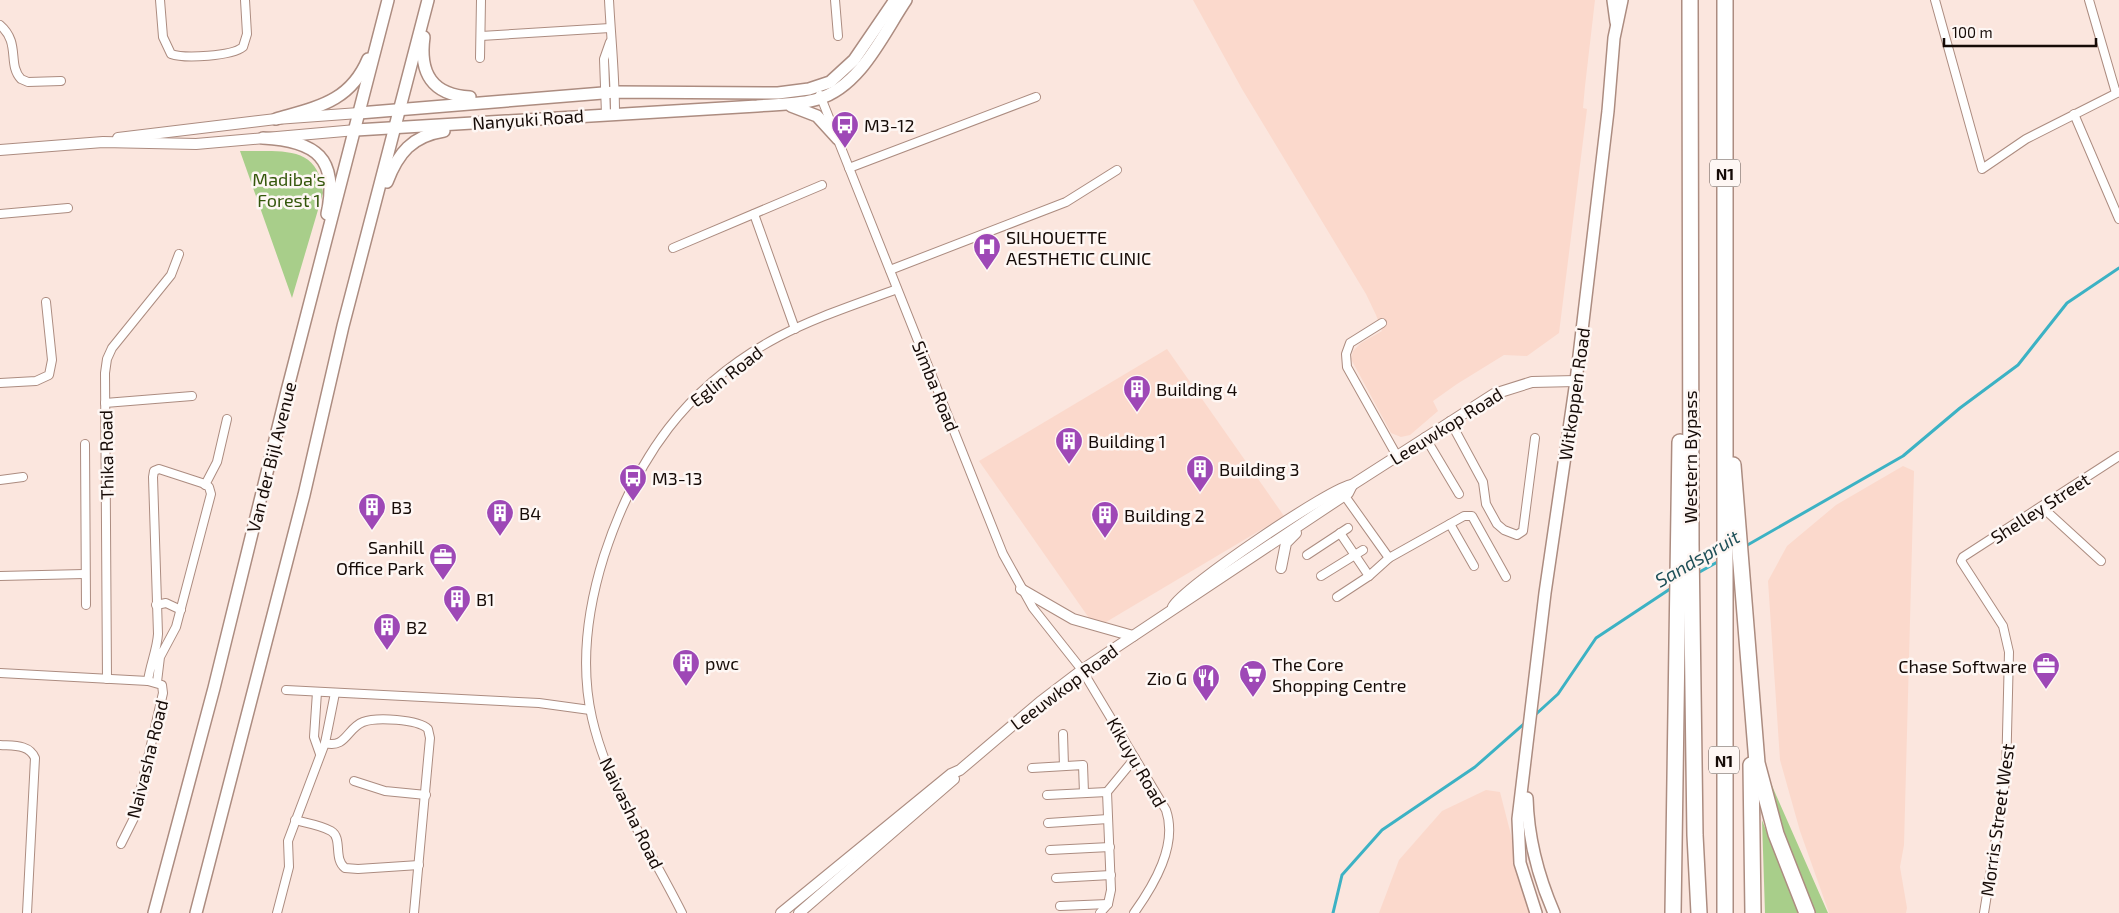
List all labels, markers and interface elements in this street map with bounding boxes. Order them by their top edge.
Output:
scale bar [1944,15,2096,47]
text: 100 m [1952,23,1993,41]
street label: Nanyuki Road [471,104,585,134]
bus stop icon: M3-12 [830,110,860,149]
place label: M3-12 [864,114,915,136]
road number: N1 [1710,160,1740,187]
park label: Madiba's Forest 1 [252,168,326,211]
place label: SILHOUETTE AESTHETIC CLINIC [1006,226,1151,269]
hospital icon: SILHOUETTE AESTHETIC CLINIC [972,232,1002,271]
street label: Witkoppen Road [1554,326,1594,462]
street label: Simba Road [908,337,964,435]
street label: Eglin Road [685,341,767,411]
building icon: Building 4 [1122,374,1152,413]
place label: Building 4 [1156,378,1238,400]
street label: Van der Bijl Avenue [242,379,300,535]
street label: Leeuwkop Road [1386,383,1506,469]
street label: Western Bypass [1679,390,1701,524]
street label: Thika Road [94,410,118,500]
building icon: Building 1 [1054,426,1084,465]
place label: Building 1 [1088,430,1166,452]
building icon: Building 3 [1185,454,1215,493]
place label: Building 3 [1219,458,1300,480]
bus stop icon: M3-13 [618,463,648,502]
place label: M3-13 [652,467,702,489]
street label: Shelley Street [1986,468,2094,548]
building icon: B3 [357,492,387,531]
place label: B3 [391,496,412,518]
building icon: B4 [485,498,515,537]
building icon: Building 2 [1090,500,1120,539]
place label: B4 [519,502,541,524]
place label: Building 2 [1124,504,1205,526]
water label: Sandspruit [1651,524,1744,591]
place label: Sanhill Office Park [336,536,425,579]
office icon: Sanhill Office Park [428,542,458,581]
building icon: B1 [442,584,472,623]
place label: B1 [476,588,494,610]
building icon: B2 [372,612,402,651]
place label: B2 [406,616,427,638]
street label: Leeuwkop Road [1006,639,1122,735]
building icon: pwc [671,648,701,687]
office icon: Chase Software [2031,651,2061,690]
place label: pwc [705,652,739,674]
place label: The Core Shopping Centre [1272,653,1407,696]
place label: Chase Software [1898,655,2027,677]
supermarket icon: The Core Shopping Centre [1238,659,1268,698]
restaurant icon: Zio G [1191,663,1221,702]
place label: Zio G [1147,667,1187,689]
street label: Naivasha Road [122,697,172,821]
street label: Kikuyu Road [1103,713,1171,811]
street label: Morris Street West [1975,742,2019,898]
road number: N1 [1709,746,1739,774]
street label: Naivasha Road [596,754,668,872]

